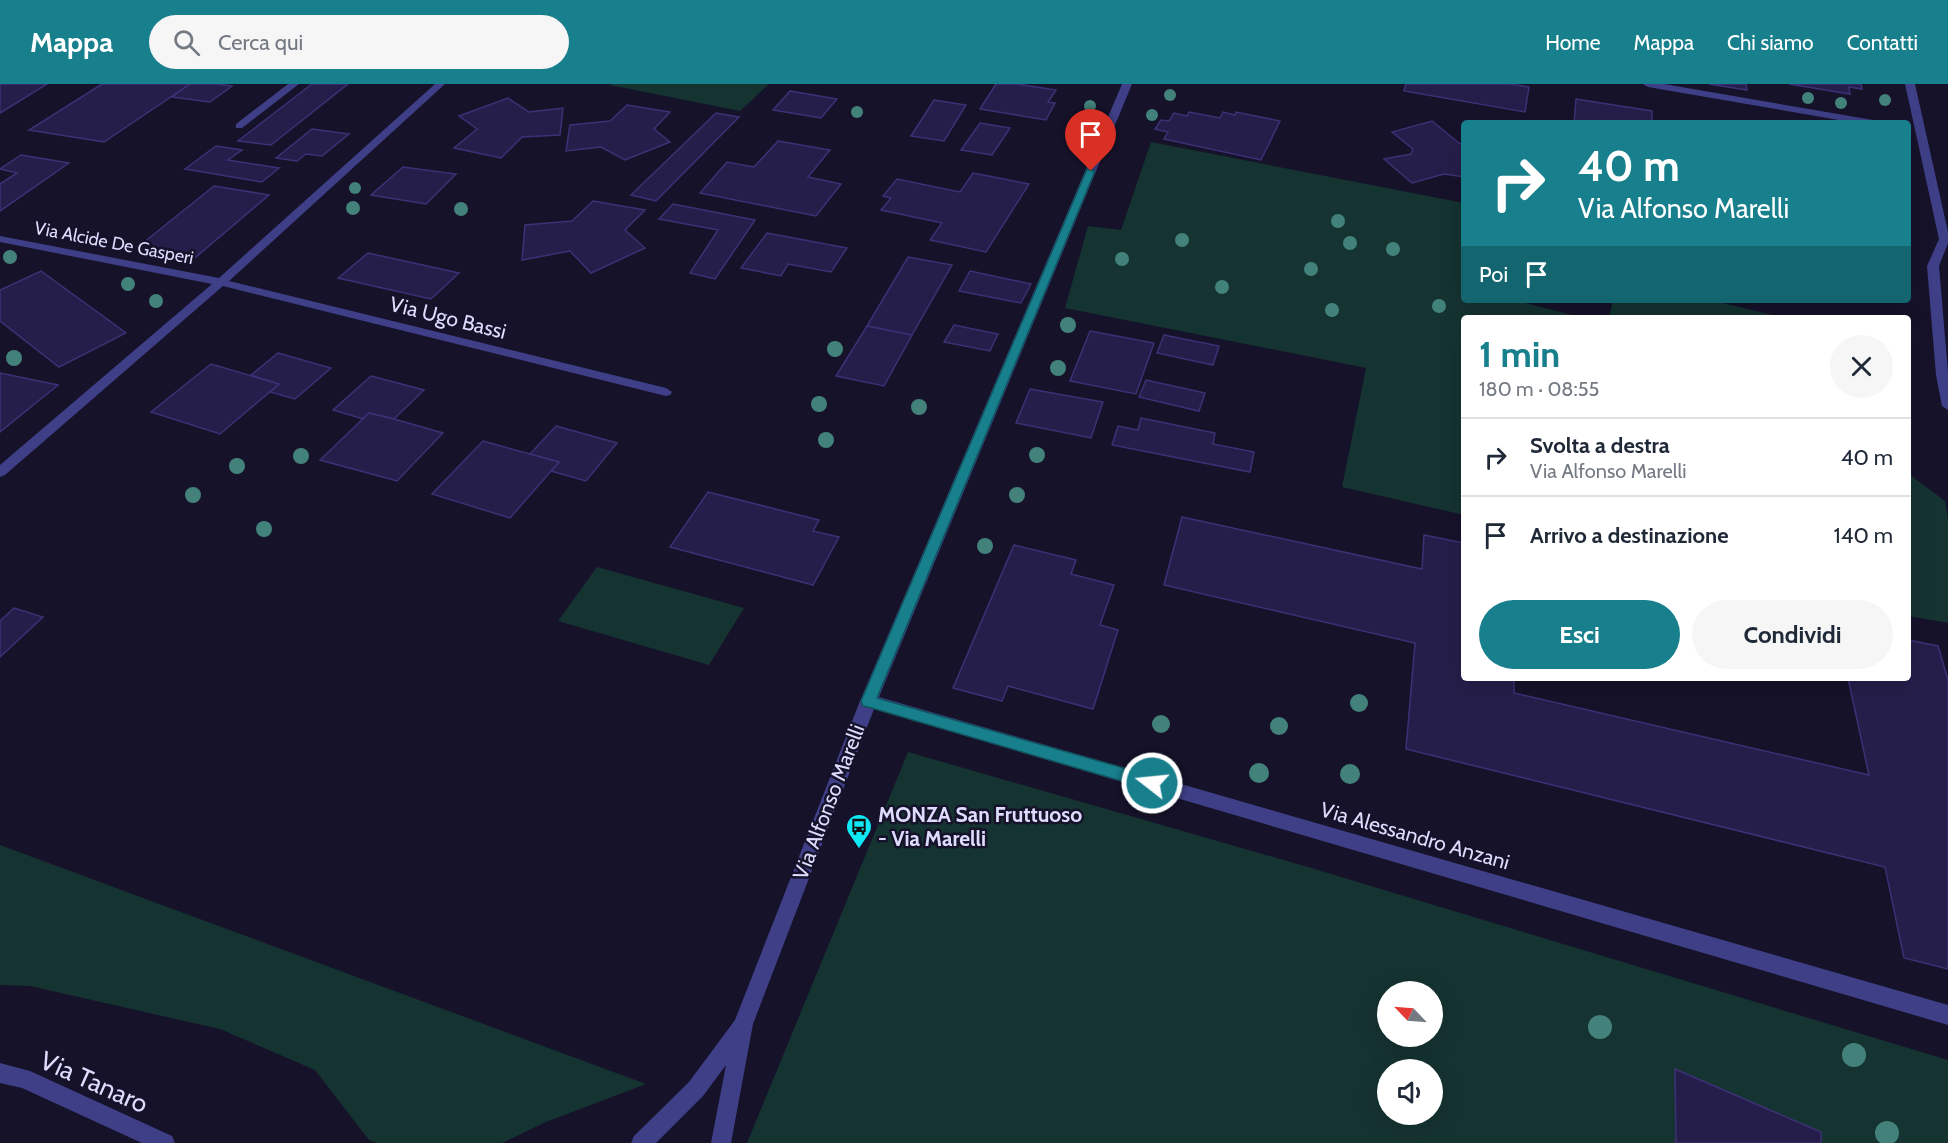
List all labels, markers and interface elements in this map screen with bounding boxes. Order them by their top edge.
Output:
search box [149,15,569,69]
text: Mappa [30,25,113,59]
icon: search [170,26,203,59]
text: Cerca qui [218,29,303,56]
text: Home [1545,30,1600,55]
text: Mappa [1633,30,1694,55]
text: Chi siamo [1727,30,1814,55]
text: Contatti [1847,30,1918,55]
pin [1065,109,1116,171]
icon: arrive [1074,118,1107,151]
text: 40 m [1578,140,1680,192]
icon: right [1479,144,1557,222]
text: Via Alfonso Marelli [1578,192,1789,225]
street label: Via Alcide De Gasperi [32,217,196,269]
icon: arrive [1520,258,1553,291]
text: Poi [1479,261,1508,288]
street label: Via Ugo Bassi [387,291,509,344]
text: 1 min [1479,332,1560,376]
button: close [1830,335,1893,398]
text: 180 m · 08:55 [1479,377,1599,401]
text: Svolta a destra [1530,432,1670,459]
icon: right [1479,441,1512,474]
text: 40 m [1841,444,1893,471]
text: Via Alfonso Marelli [1530,459,1686,483]
icon: arrive [1479,519,1512,552]
text: Arrivo a destinazione [1530,522,1728,549]
text: 140 m [1834,522,1893,549]
button: Esci [1479,600,1680,669]
button: Condividi [1692,600,1893,669]
street label: Via Alfonso Marelli [787,721,870,883]
position arrow [1120,751,1184,815]
street label: Via Alessandro Anzani [1318,797,1513,875]
place label: MONZA San Fruttuoso - Via Marelli [878,802,1082,851]
bus stop icon: MONZA San Fruttuoso - Via Marelli [844,812,874,850]
north arrow [1377,981,1443,1047]
map controls [1377,981,1443,1125]
street label: Via Tanaro [35,1044,153,1120]
button: sound [1377,1059,1443,1125]

